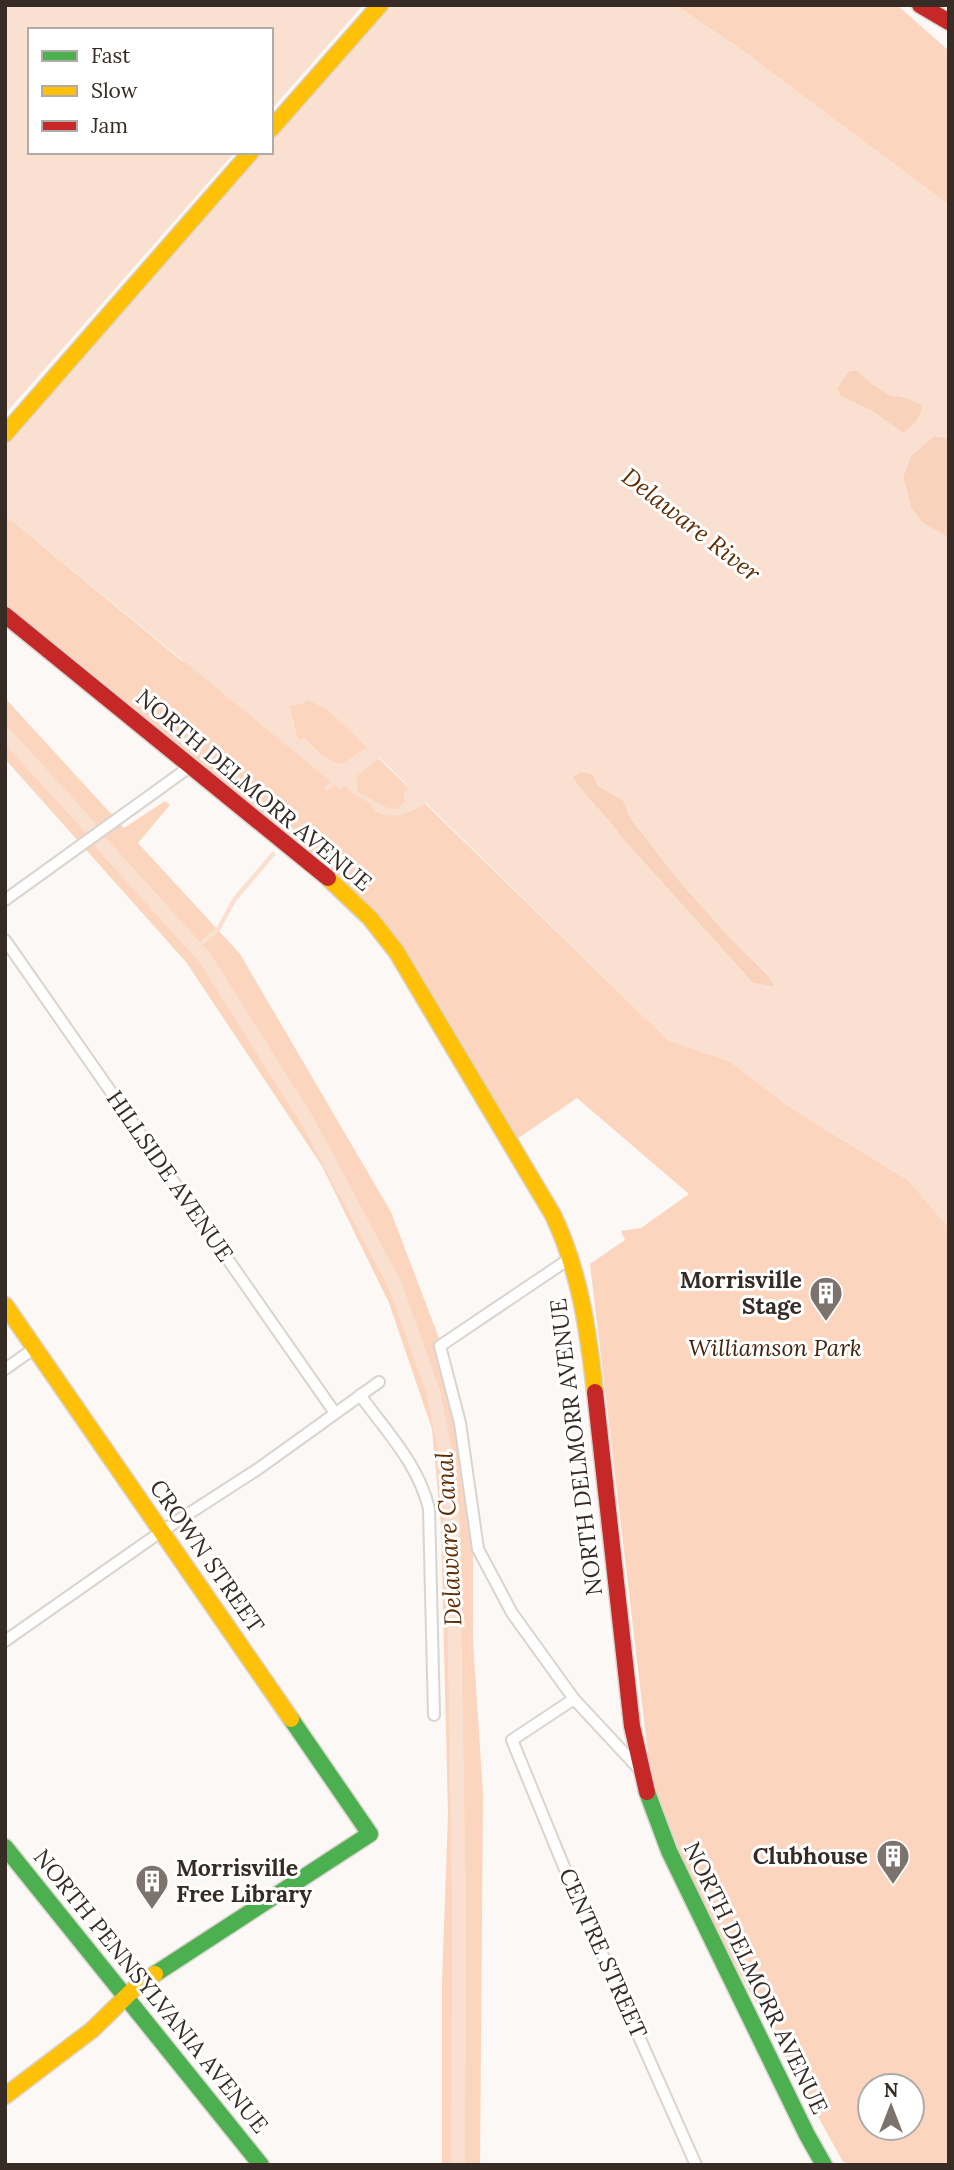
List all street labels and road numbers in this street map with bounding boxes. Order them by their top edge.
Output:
street label: NORTH DELMORR AVENUE [130,682,378,897]
street label: HILLSIDE AVENUE [101,1085,240,1267]
street label: NORTH DELMORR AVENUE [543,1297,608,1597]
street label: CROWN STREET [144,1473,271,1638]
street label: NORTH DELMORR AVENUE [678,1837,835,2119]
street label: NORTH PENNSYLVANIA AVENUE [28,1843,275,2139]
street label: CENTRE STREET [553,1863,654,2043]

